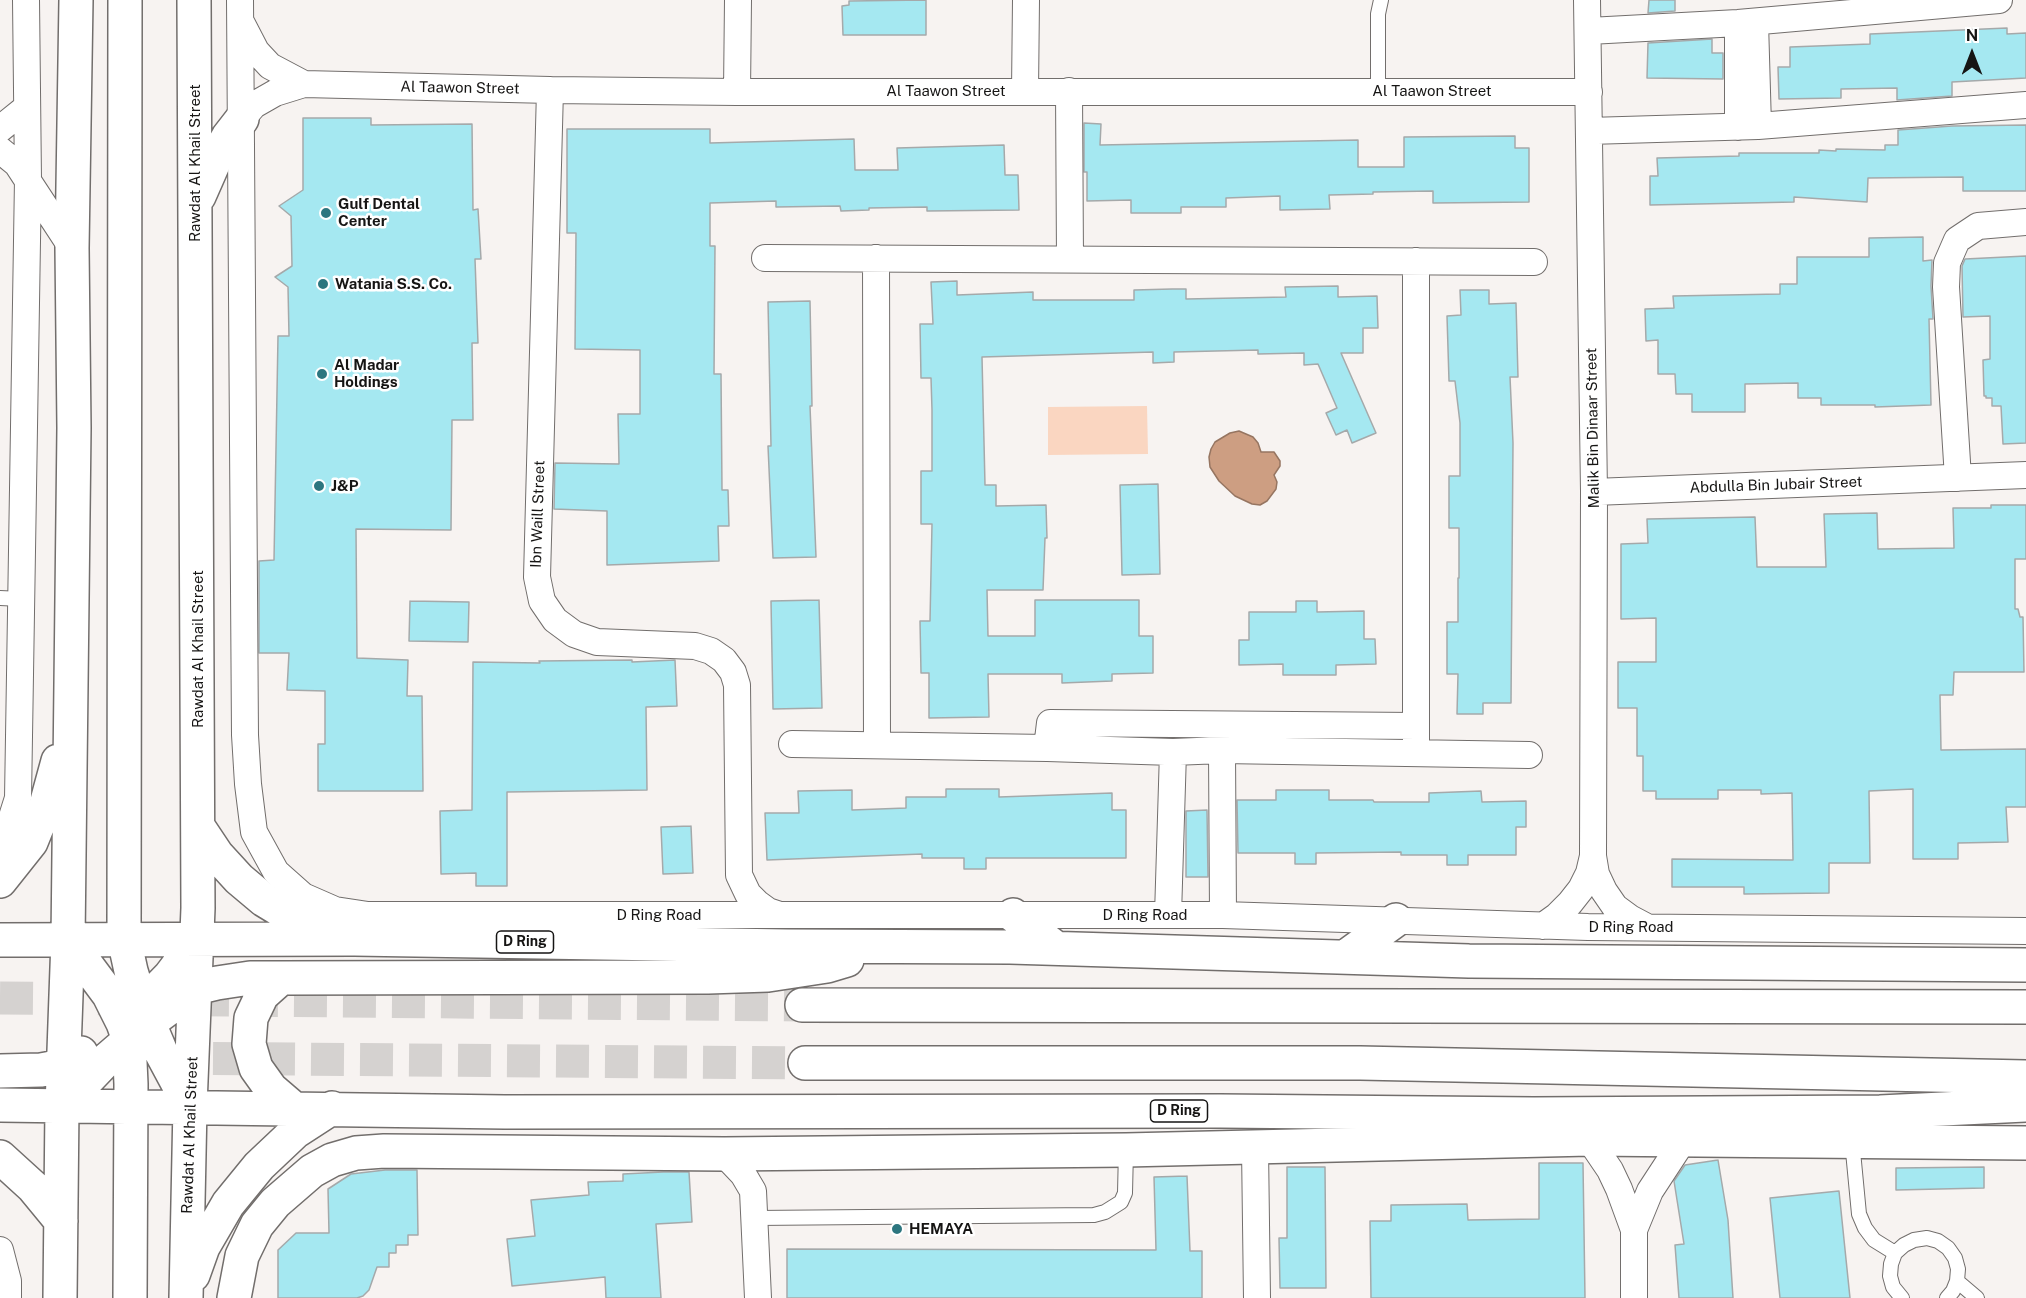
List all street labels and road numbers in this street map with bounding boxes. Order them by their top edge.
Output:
street label: Al Taawon Street [400,78,520,98]
street label: Al Taawon Street [886,82,1006,100]
street label: Al Taawon Street [1372,82,1492,100]
street label: Rawdat Al Khail Street [186,84,204,242]
street label: Malik Bin Dinaar Street [1583,347,1603,509]
street label: Ibn Waill Street [527,460,549,568]
street label: Abdulla Bin Jubair Street [1689,473,1863,497]
street label: Rawdat Al Khail Street [189,570,207,728]
street label: D Ring Road [616,906,702,924]
street label: D Ring Road [1102,906,1188,924]
street label: D Ring Road [1588,918,1674,936]
road number: D Ring [496,931,554,953]
street label: Rawdat Al Khail Street [178,1056,202,1214]
road number: D Ring [1150,1100,1208,1122]

